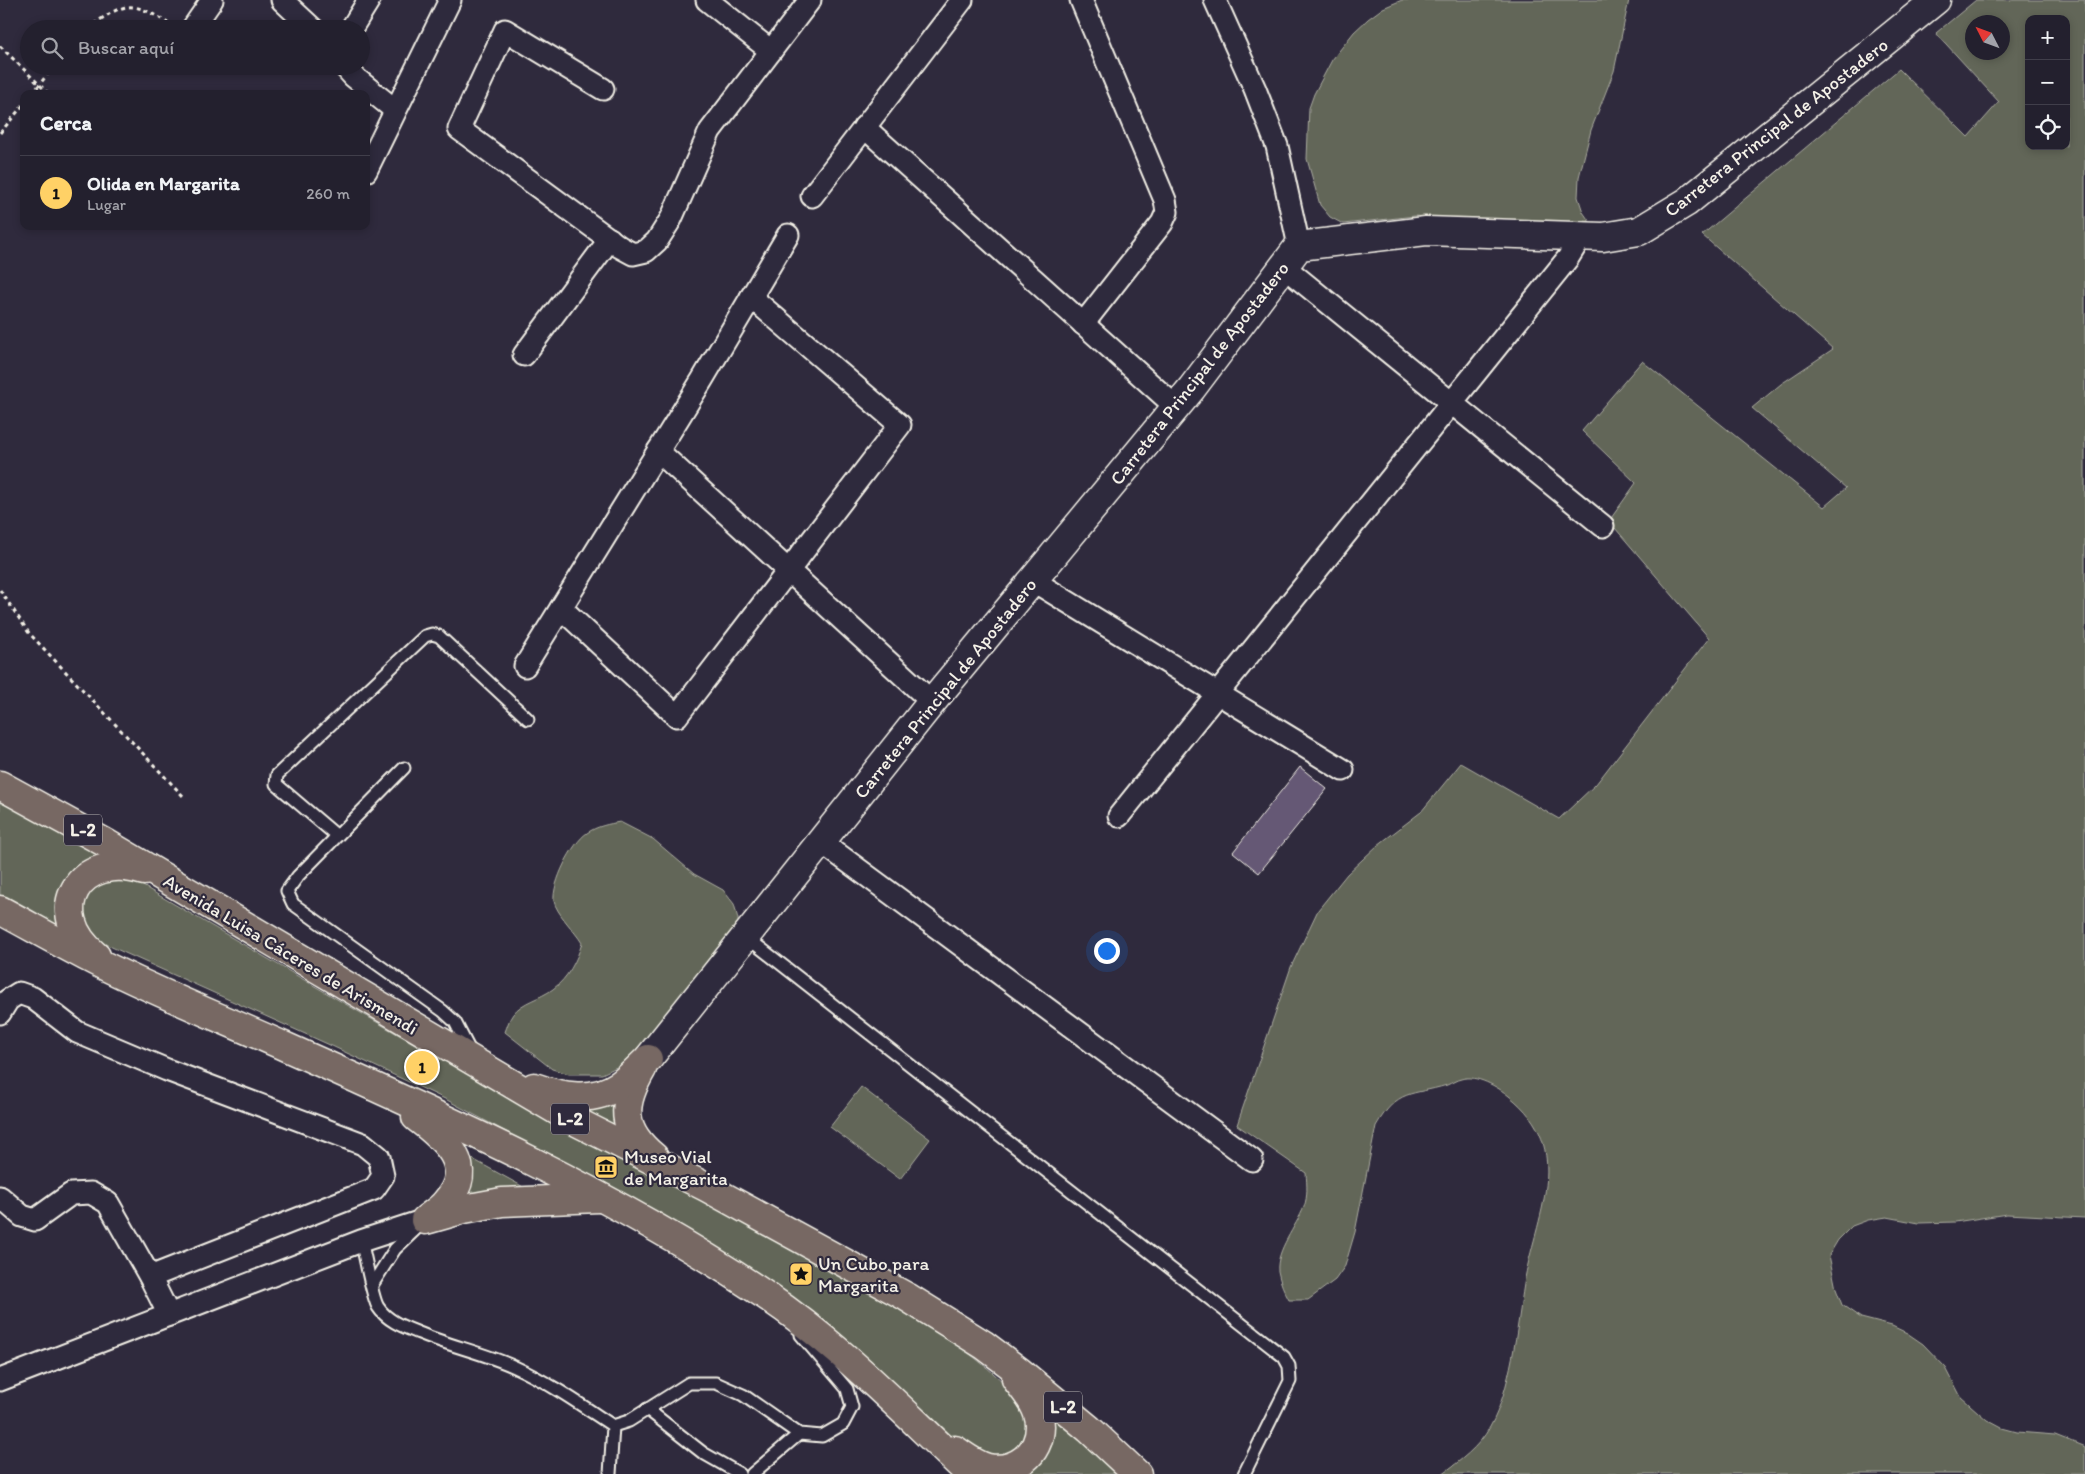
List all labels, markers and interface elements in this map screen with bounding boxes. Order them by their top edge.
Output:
north arrow [1965,15,2010,60]
map controls [2025,15,2070,150]
button: + [2025,15,2070,60]
search box [20,20,370,75]
street label: Carretera Principal de Apostadero [1660,33,1893,222]
icon: search [38,34,66,62]
text: Buscar aquí [78,36,174,59]
button: − [2025,60,2070,105]
button: locate [2025,105,2070,150]
text: Cerca [40,110,92,135]
text: Olida en Margarita [87,172,240,195]
text: 1 [52,184,60,203]
text: 260 m [306,184,350,203]
text: Lugar [87,195,126,214]
street label: Carretera Principal de Apostadero [1105,257,1294,490]
street label: Carretera Principal de Apostadero [849,573,1042,803]
road number: L-2 [64,814,102,846]
street label: Avenida Luisa Cáceres de Arismendi [159,869,422,1040]
your location [1094,938,1120,964]
pin: 1 [406,1048,438,1086]
road number: L-2 [551,1104,589,1134]
place label: Museo Vial de Margarita [624,1145,728,1190]
museum icon: Museo Vial de Margarita [593,1154,619,1180]
place label: Un Cubo para Margarita [818,1252,929,1297]
place icon: Un Cubo para Margarita [788,1261,814,1287]
road number: L-2 [1044,1391,1082,1422]

